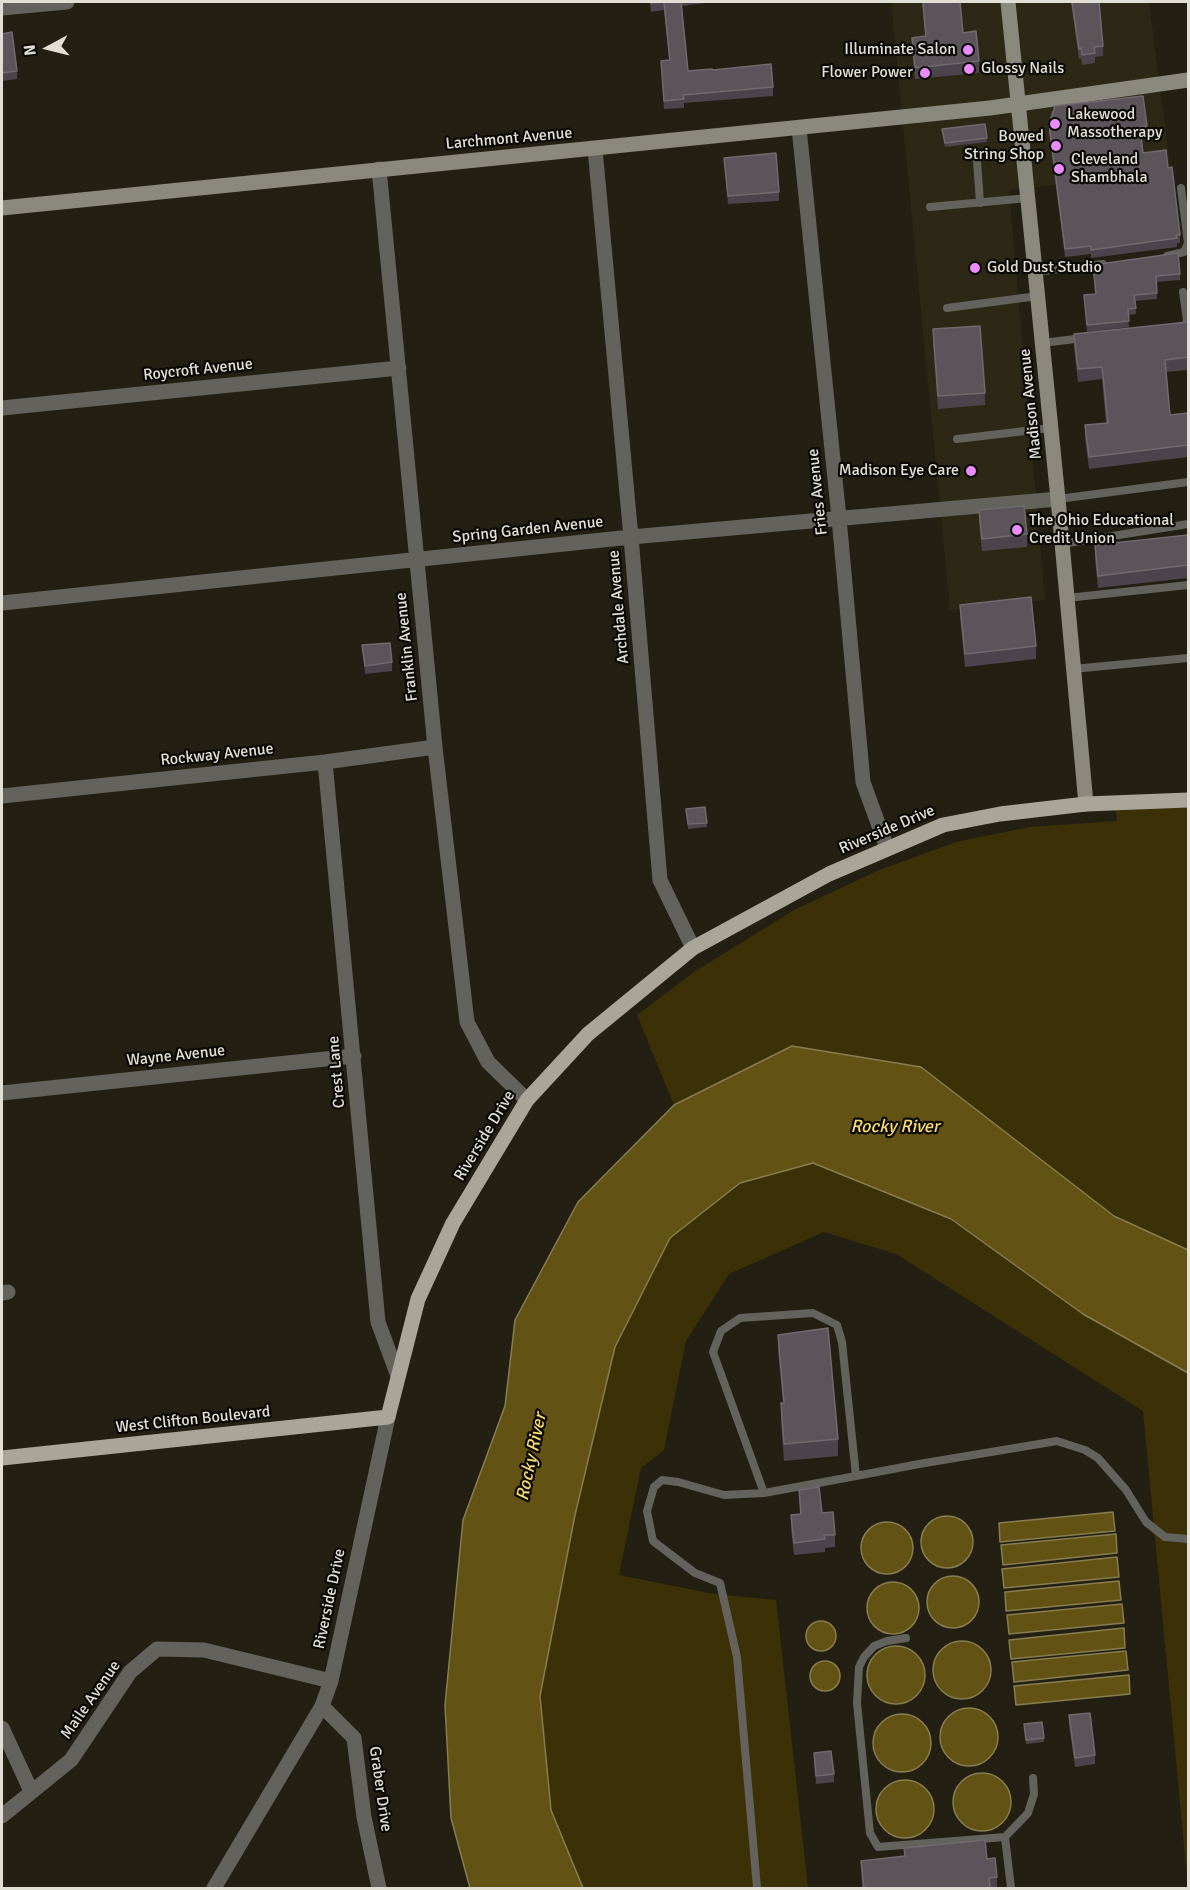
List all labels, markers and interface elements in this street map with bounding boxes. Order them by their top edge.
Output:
north arrow [18,18,78,78]
place label: Illuminate Salon [844,40,956,60]
text: N [20,43,41,57]
marker: Illuminate Salon [961,43,975,57]
place label: Glossy Nails [981,59,1064,79]
marker: Glossy Nails [962,62,976,76]
place label: Flower Power [821,63,913,83]
marker: Flower Power [918,66,932,80]
place label: Lakewood Massotherapy [1067,105,1162,143]
marker: Lakewood Massotherapy [1048,117,1062,131]
street label: Larchmont Avenue [445,124,573,154]
place label: Bowed String Shop [964,127,1044,165]
marker: Bowed String Shop [1049,139,1063,153]
place label: Cleveland Shambhala [1071,150,1148,188]
marker: Cleveland Shambhala [1052,162,1066,176]
place label: Gold Dust Studio [987,258,1102,278]
marker: Gold Dust Studio [968,261,982,275]
street label: Madison Avenue [1016,348,1046,460]
street label: Roycroft Avenue [142,355,254,385]
street label: Fries Avenue [804,448,832,536]
place label: Madison Eye Care [839,461,959,481]
marker: Madison Eye Care [964,464,978,478]
place label: The Ohio Educational Credit Union [1029,511,1174,549]
street label: Spring Garden Avenue [452,513,604,547]
marker: The Ohio Educational Credit Union [1010,523,1024,537]
street label: Archdale Avenue [604,549,634,665]
street label: Franklin Avenue [392,591,422,703]
street label: Rockway Avenue [159,740,275,770]
street label: Riverside Drive [836,801,938,859]
street label: Crest Lane [324,1035,350,1109]
street label: Wayne Avenue [126,1041,226,1071]
street label: Riverside Drive [451,1087,519,1185]
water label: Rocky River [851,1116,939,1138]
street label: West Clifton Boulevard [115,1402,271,1438]
water label: Rocky River [512,1411,552,1503]
street label: Riverside Drive [310,1547,350,1651]
street label: Maile Avenue [57,1657,125,1743]
street label: Graber Drive [365,1745,395,1833]

